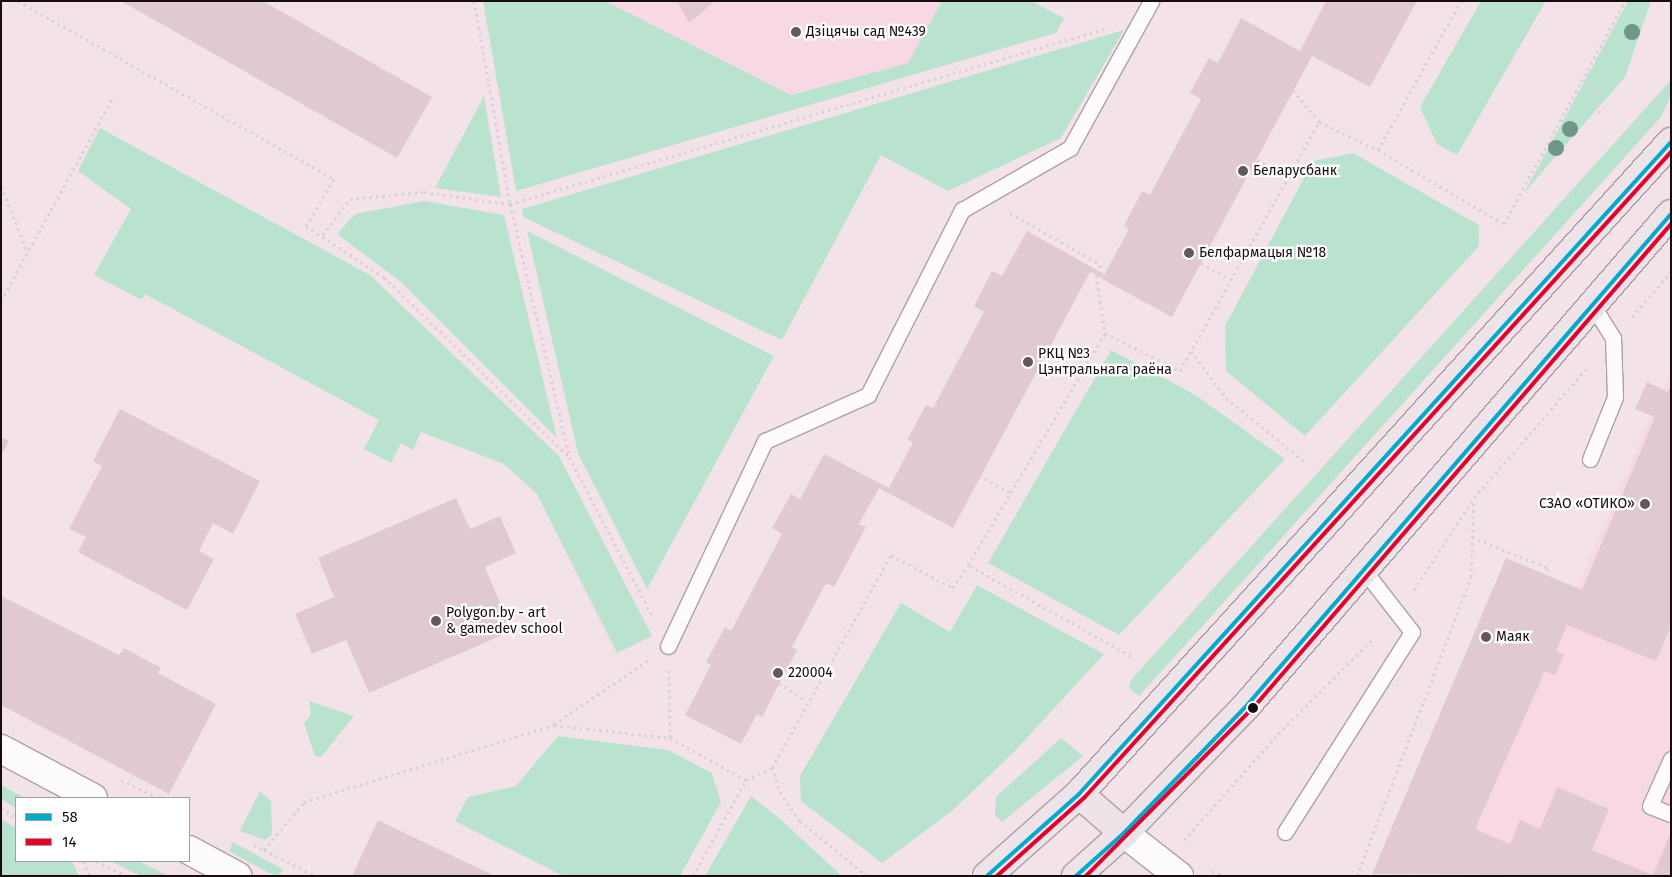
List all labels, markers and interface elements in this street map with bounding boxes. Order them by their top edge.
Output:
place label: Дзіцячы сад №439 [806,24,926,40]
marker: Дзіцячы сад №439 [790,26,802,38]
place label: Беларусбанк [1253,163,1337,179]
marker: Беларусбанк [1237,165,1249,177]
place label: Белфармацыя №18 [1199,245,1326,261]
marker: Белфармацыя №18 [1183,247,1195,259]
place label: РКЦ №3 Цэнтральнага раёна [1038,346,1172,378]
marker: РКЦ №3 Цэнтральнага раёна [1022,356,1034,368]
place label: СЗАО «ОТИКО» [1539,496,1635,512]
marker: СЗАО «ОТИКО» [1639,498,1651,510]
place label: Polygon.by - art & gamedev school [446,605,563,638]
marker: Polygon.by - art & gamedev school [430,615,442,627]
place label: Маяк [1496,629,1529,645]
marker: Маяк [1480,631,1492,643]
place label: 220004 [788,665,833,681]
marker: 220004 [772,667,784,679]
unlabelled marker [1248,703,1258,713]
legend [15,797,190,862]
text: 58 [62,808,78,826]
text: 14 [62,833,76,851]

